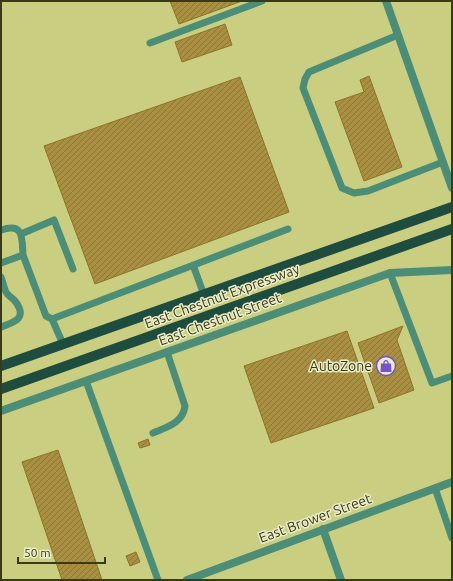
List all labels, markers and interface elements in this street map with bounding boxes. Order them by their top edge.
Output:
street label: East Chestnut Expressway [142,260,302,331]
street label: East Chestnut Street [156,289,284,349]
shop icon: AutoZone [375,355,397,377]
place label: AutoZone [310,358,372,374]
street label: East Brower Street [257,490,374,546]
scale bar [18,539,105,565]
text: 50 m [24,546,51,559]

